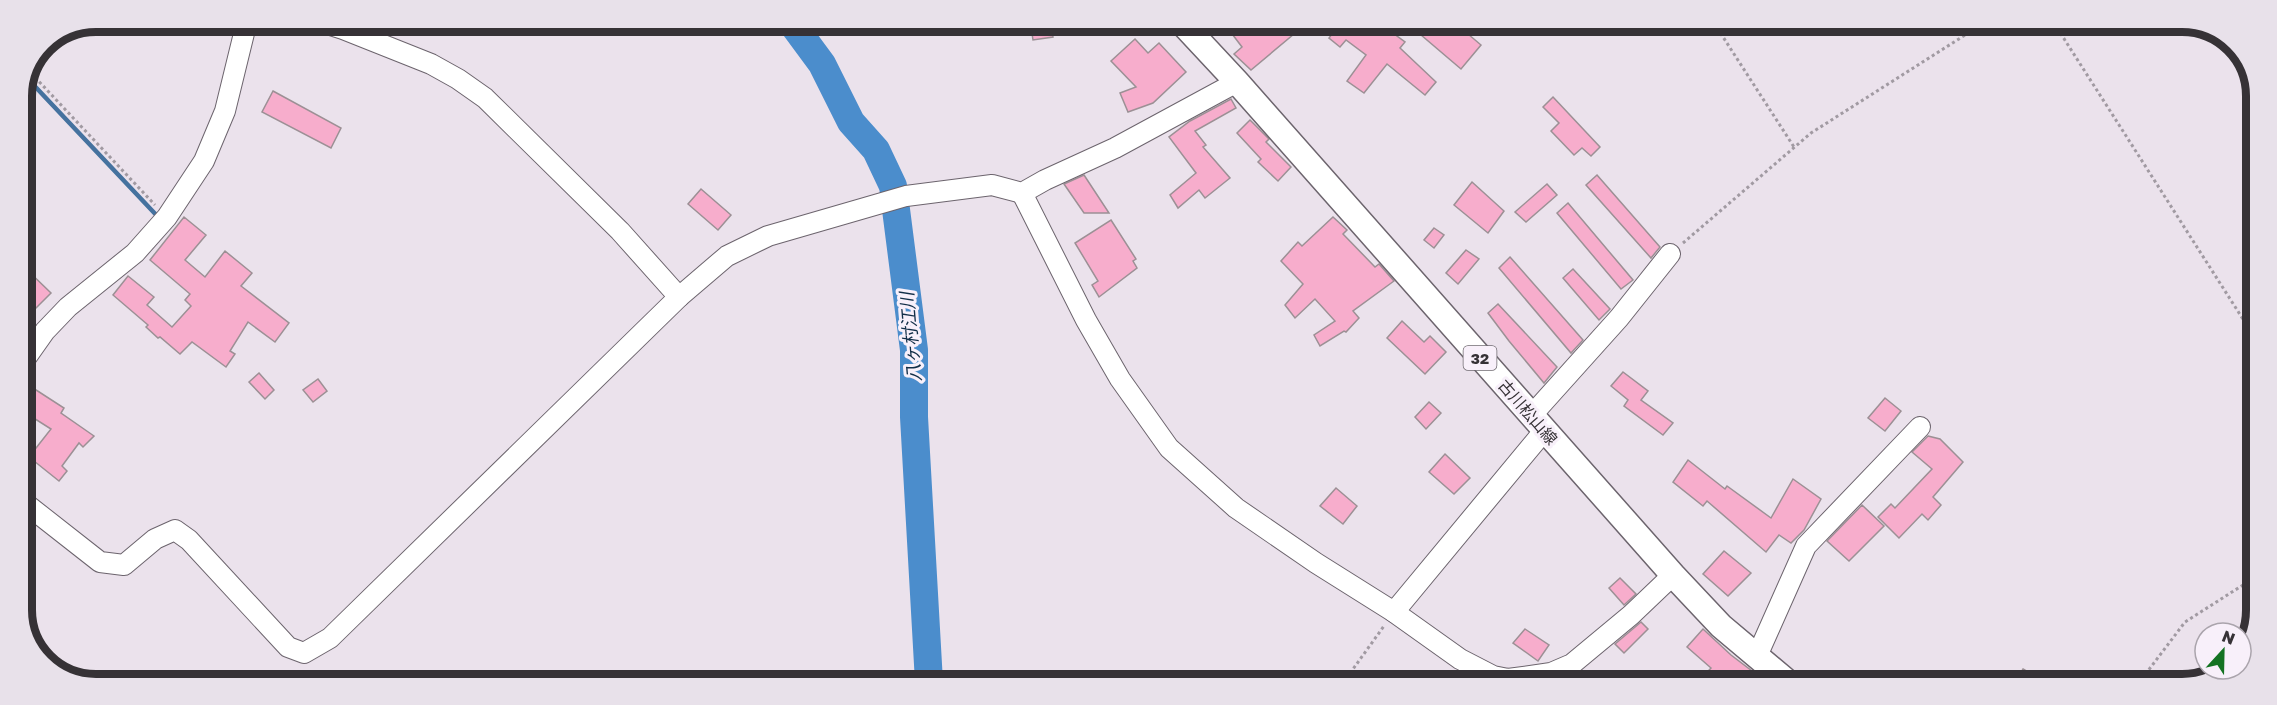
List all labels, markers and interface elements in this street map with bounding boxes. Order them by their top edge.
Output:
water label: 八ヶ村江川 [895,289,925,383]
road number: 32 [1464,346,1496,370]
street label: 古川松山線 [1494,375,1562,449]
north arrow [2193,621,2253,681]
text: N [2219,626,2238,649]

